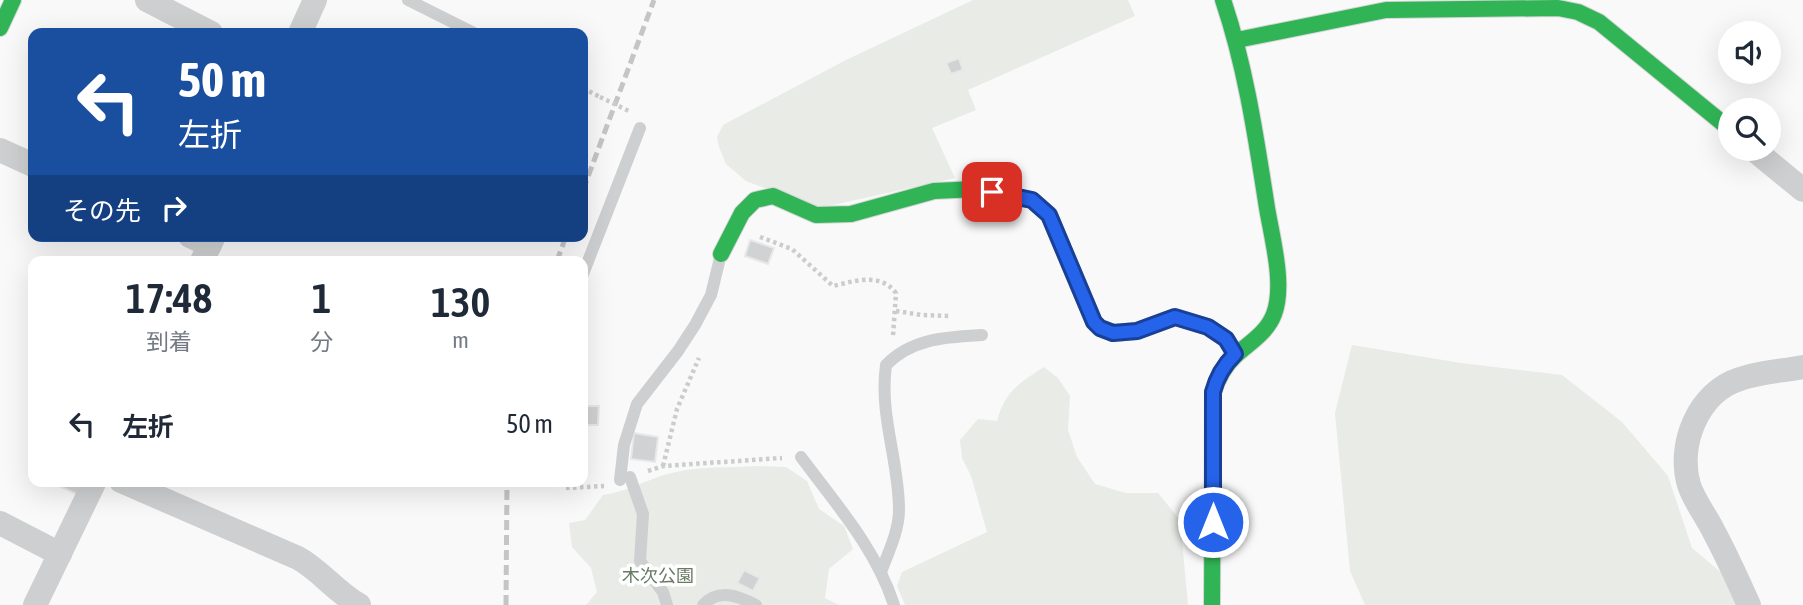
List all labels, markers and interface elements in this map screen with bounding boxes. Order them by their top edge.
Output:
map controls [1718,21,1781,161]
button: sound [1718,21,1781,84]
text: 50 m [178,51,266,107]
icon: left [63,56,154,147]
button: search [1718,98,1781,161]
text: 左折 [178,116,242,153]
pin [962,162,1022,222]
icon: arrive [973,173,1011,211]
icon: right [155,189,193,227]
text: その先 [63,196,141,226]
text: 17:48 [126,274,212,322]
text: 1 [312,274,331,322]
text: 130 [431,278,490,326]
text: m [452,327,469,353]
text: 到着 [146,329,192,355]
text: 分 [310,329,333,355]
icon: left [63,405,101,443]
text: 50 m [506,409,553,439]
text: 左折 [122,412,174,442]
position arrow [1176,485,1250,559]
park label: 木次公園 [622,565,694,586]

